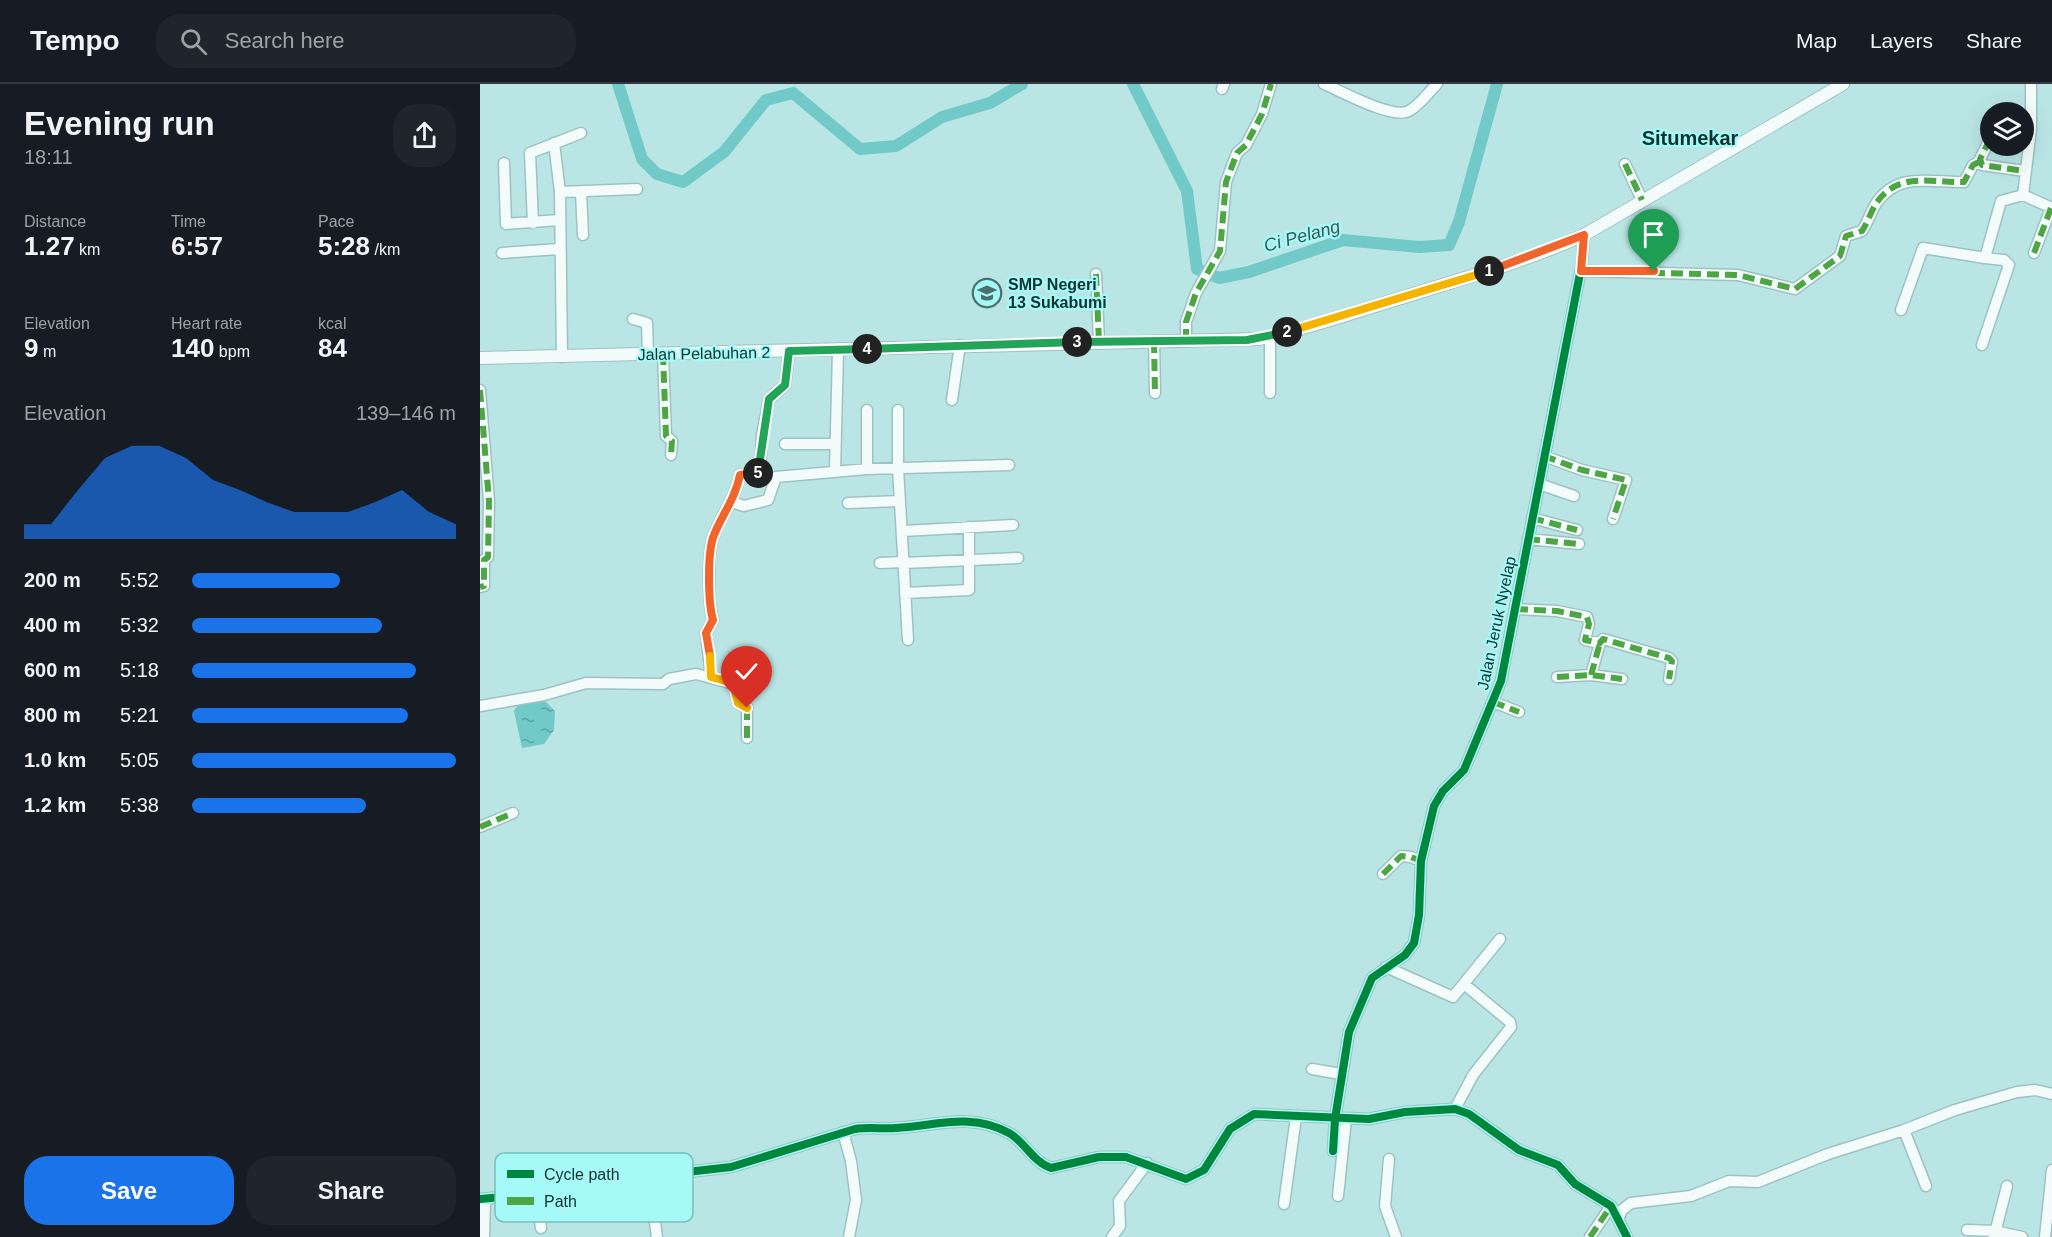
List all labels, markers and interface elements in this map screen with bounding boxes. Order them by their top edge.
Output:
search box [156,14,576,68]
text: Tempo [30,25,120,56]
icon: search [177,25,210,58]
text: Search here [225,28,345,53]
text: Map [1796,29,1837,52]
text: Layers [1870,29,1933,52]
text: Share [1966,29,2022,52]
map controls [1980,102,2034,156]
button: layers [1980,102,2034,156]
button: share [393,104,456,167]
text: Evening run [24,105,215,142]
district label: Situmekar [1642,127,1739,149]
text: 18:11 [24,146,73,168]
pin [1628,209,1679,271]
text: Distance [24,213,86,230]
text: Time [171,213,206,230]
text: Pace [318,213,354,230]
water label: Ci Pelang [1262,216,1342,256]
icon: arrive [1637,218,1670,251]
text: 1.27 [24,231,75,261]
text: 6:57 [171,231,223,261]
text: 5:28 [318,231,370,261]
text: km [75,241,100,258]
text: /km [370,241,400,258]
pin: 1 [1474,256,1504,286]
text: 1 [1485,262,1493,279]
place label: SMP Negeri 13 Sukabumi [1008,276,1107,311]
school or university icon: SMP Negeri 13 Sukabumi [971,277,1003,309]
text: Elevation [24,315,90,332]
text: Heart rate [171,315,242,332]
text: kcal [318,315,346,332]
pin: 2 [1272,317,1302,347]
text: 2 [1283,323,1291,340]
pin: 3 [1062,327,1092,357]
text: 9 [24,333,38,363]
text: 140 [171,333,214,363]
text: 84 [318,333,347,363]
text: 3 [1073,333,1081,350]
pin: 4 [852,334,882,364]
text: 4 [863,340,871,357]
text: m [38,343,56,360]
text: bpm [214,343,250,360]
street label: Jalan Pelabuhan 2 [638,344,771,363]
text: Elevation [24,402,106,424]
text: 139–146 m [356,402,456,424]
pin: 5 [743,458,773,488]
text: 5 [754,464,762,481]
street label: Jalan Jeruk Nyelap [1474,555,1519,691]
text: 200 m [24,569,81,591]
text: 5:52 [120,569,159,591]
text: 400 m [24,614,81,636]
text: 5:32 [120,614,159,636]
pin [721,646,772,708]
icon: check [730,655,763,688]
text: 600 m [24,659,81,681]
text: 5:18 [120,659,159,681]
text: 800 m [24,704,81,726]
text: 5:21 [120,704,159,726]
text: 1.0 km [24,749,86,771]
text: 5:05 [120,749,159,771]
text: 1.2 km [24,794,86,816]
text: 5:38 [120,794,159,816]
legend [495,1153,693,1222]
button: Save [24,1156,234,1225]
button: Share [246,1156,456,1225]
text: Cycle path [544,1166,620,1183]
text: Path [544,1193,577,1210]

